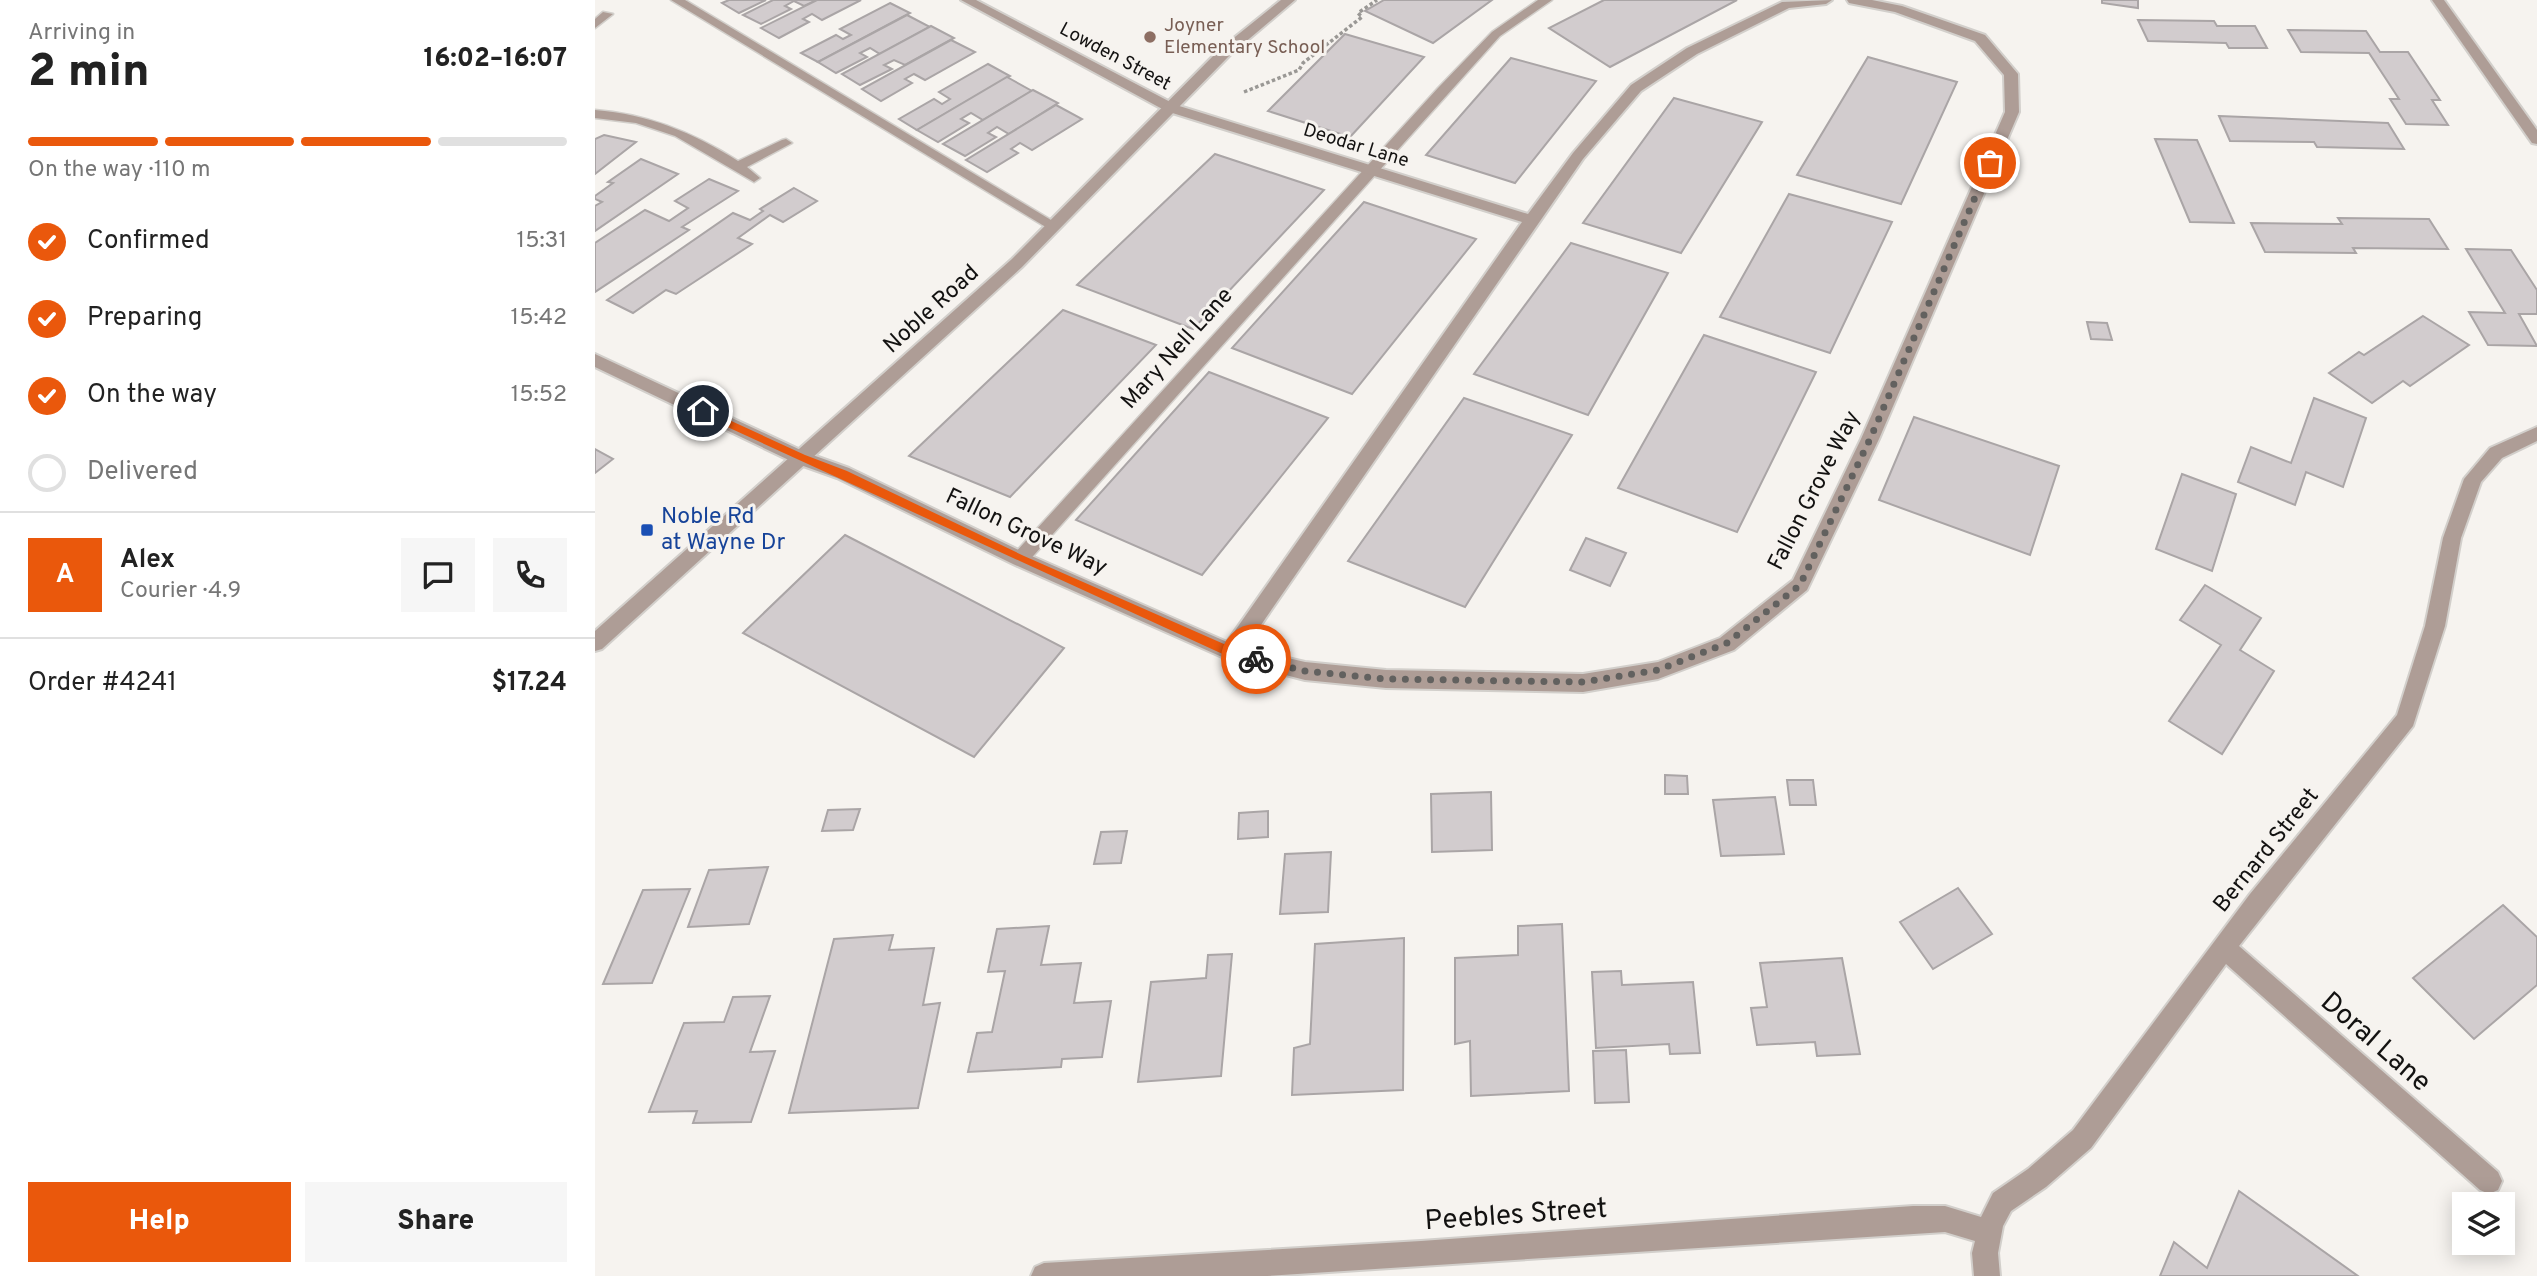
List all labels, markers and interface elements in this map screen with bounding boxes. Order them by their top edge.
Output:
place label: Joyner Elementary School [1164,14,1325,60]
street label: Lowden Street [1055,18,1175,96]
text: Arriving in [28,19,135,48]
marker: Joyner Elementary School [1142,29,1158,45]
text: 16:02–16:07 [424,43,567,76]
text: 2 min [28,44,150,103]
street label: Deodar Lane [1300,119,1412,173]
pin [1960,133,2020,193]
icon: bag [1971,144,2009,182]
text: On the way · 110 m [28,156,211,185]
icon: check [28,223,66,261]
text: Confirmed [87,225,210,258]
text: 15:31 [517,227,567,256]
street label: Noble Road [878,259,986,361]
street label: Mary Nell Lane [1116,282,1240,416]
icon: check [28,300,66,338]
text: Preparing [87,302,202,335]
text: 15:42 [511,304,567,333]
icon: check [28,377,66,415]
text: On the way [87,379,217,412]
text: 15:52 [511,381,567,410]
pin [673,381,733,441]
icon: home [684,392,722,430]
street label: Fallon Grove Way [1762,406,1868,576]
text: Delivered [87,456,198,489]
street label: Fallon Grove Way [940,483,1112,583]
place label: Noble Rd at Wayne Dr [661,503,785,558]
marker: Noble Rd at Wayne Dr [639,522,655,538]
button: chat [401,538,475,612]
button: phone [493,538,567,612]
text: Alex [120,544,175,577]
text: A [56,559,74,592]
text: Courier · 4.9 [120,577,241,606]
courier [1221,624,1291,694]
icon: bike [1237,640,1275,678]
text: Order #4241 [28,667,177,700]
text: $17.24 [491,667,567,700]
street label: Bernard Street [2208,783,2326,919]
street label: Doral Lane [2312,985,2438,1101]
button: Help [28,1182,291,1262]
button: Share [305,1182,567,1262]
street label: Peebles Street [1423,1192,1609,1240]
map controls [2452,1192,2515,1255]
button: layers [2452,1192,2515,1255]

